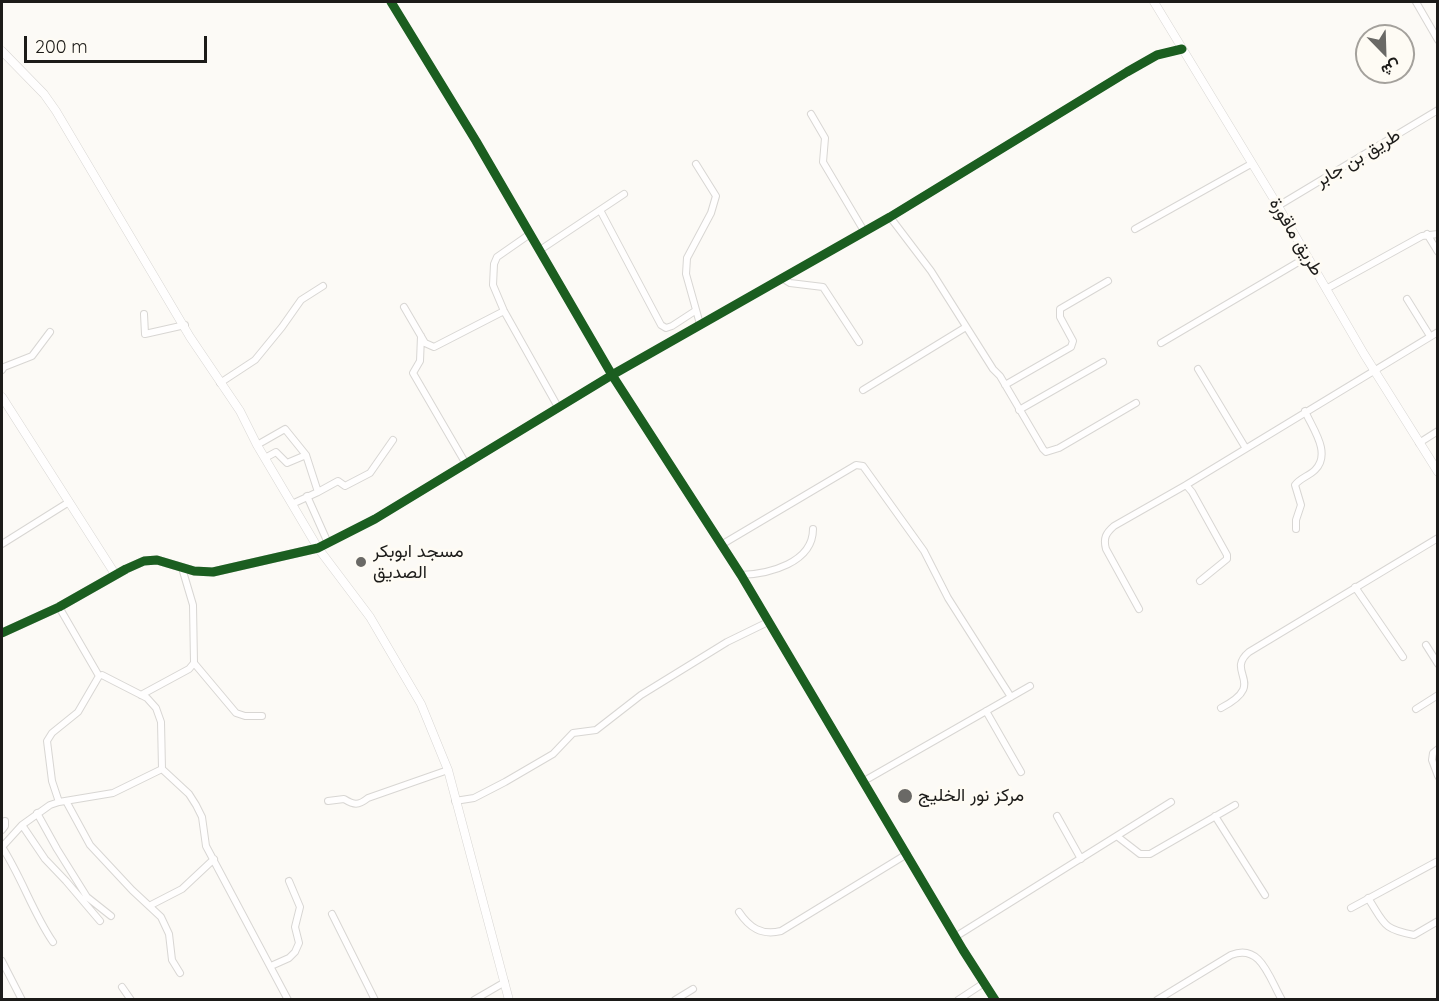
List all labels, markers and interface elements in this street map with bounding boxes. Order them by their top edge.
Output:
scale bar [27,24,210,62]
north arrow [1355,24,1415,84]
text: 200 m [35,35,88,58]
text: ش [1378,56,1404,82]
street label: طريق بن جابر [1312,124,1404,192]
street label: طريق ماقورة [1264,194,1328,280]
place label: مسجد ابوبكر الصديق [373,541,463,584]
marker: مسجد ابوبكر الصديق [354,555,368,569]
place label: مركز نور الخليج [918,785,1024,807]
marker: مركز نور الخليج [896,787,914,805]

